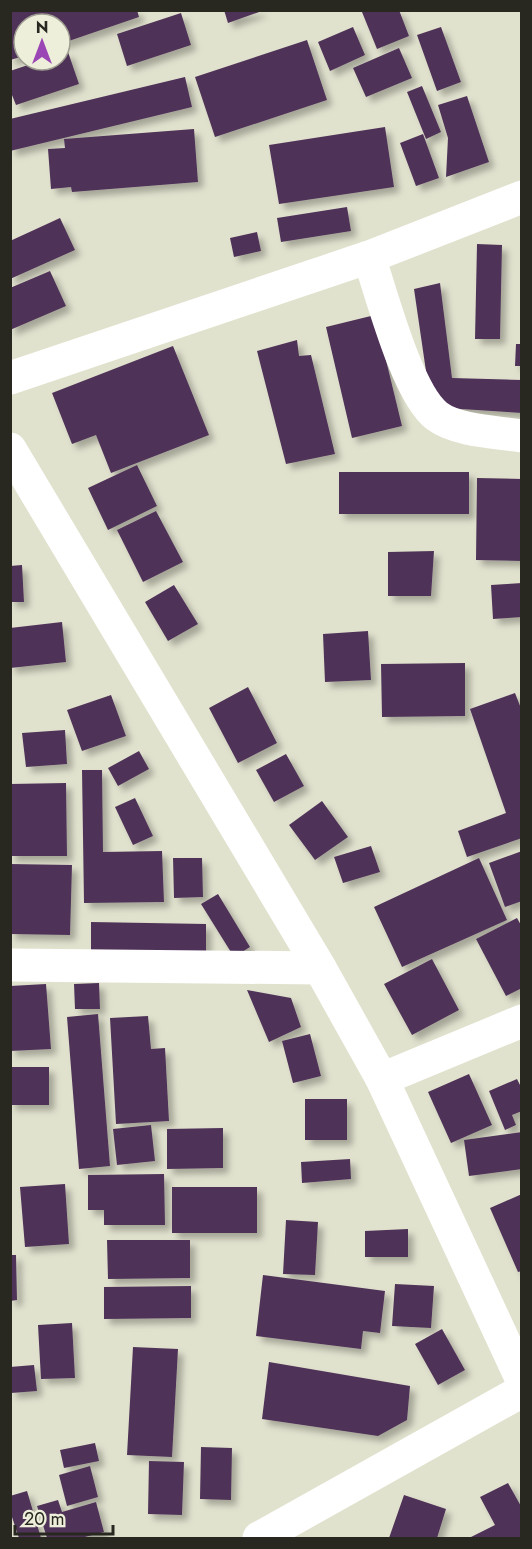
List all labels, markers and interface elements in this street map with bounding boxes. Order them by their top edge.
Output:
north arrow [12,12,72,72]
text: N [36,16,48,39]
scale bar [15,1498,112,1536]
text: 20 m [24,1506,64,1532]

